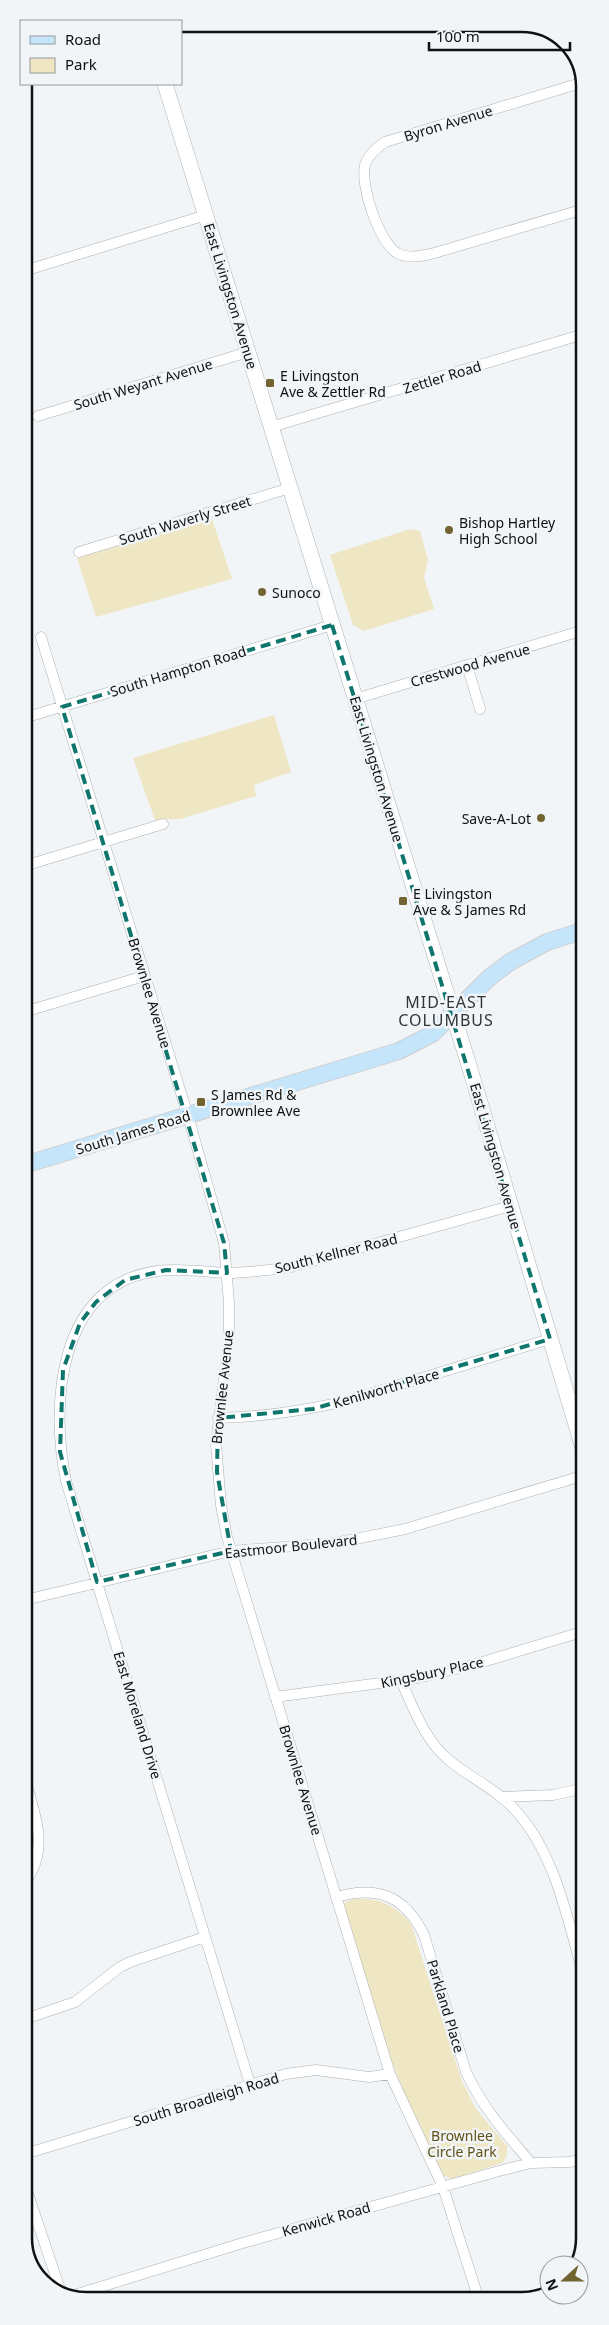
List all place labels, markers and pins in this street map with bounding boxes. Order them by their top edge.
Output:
place label: E Livingston Ave & Zettler Rd [280,366,386,401]
marker: E Livingston Ave & Zettler Rd [264,377,276,389]
place label: Bishop Hartley High School [459,513,556,548]
marker: Bishop Hartley High School [443,524,455,536]
place label: Sunoco [272,583,321,602]
marker: Sunoco [256,586,268,598]
place label: Save-A-Lot [462,809,531,828]
marker: Save-A-Lot [535,812,547,824]
place label: E Livingston Ave & S James Rd [413,884,526,919]
marker: E Livingston Ave & S James Rd [397,895,409,907]
place label: S James Rd & Brownlee Ave [211,1085,301,1120]
marker: S James Rd & Brownlee Ave [195,1096,207,1108]

